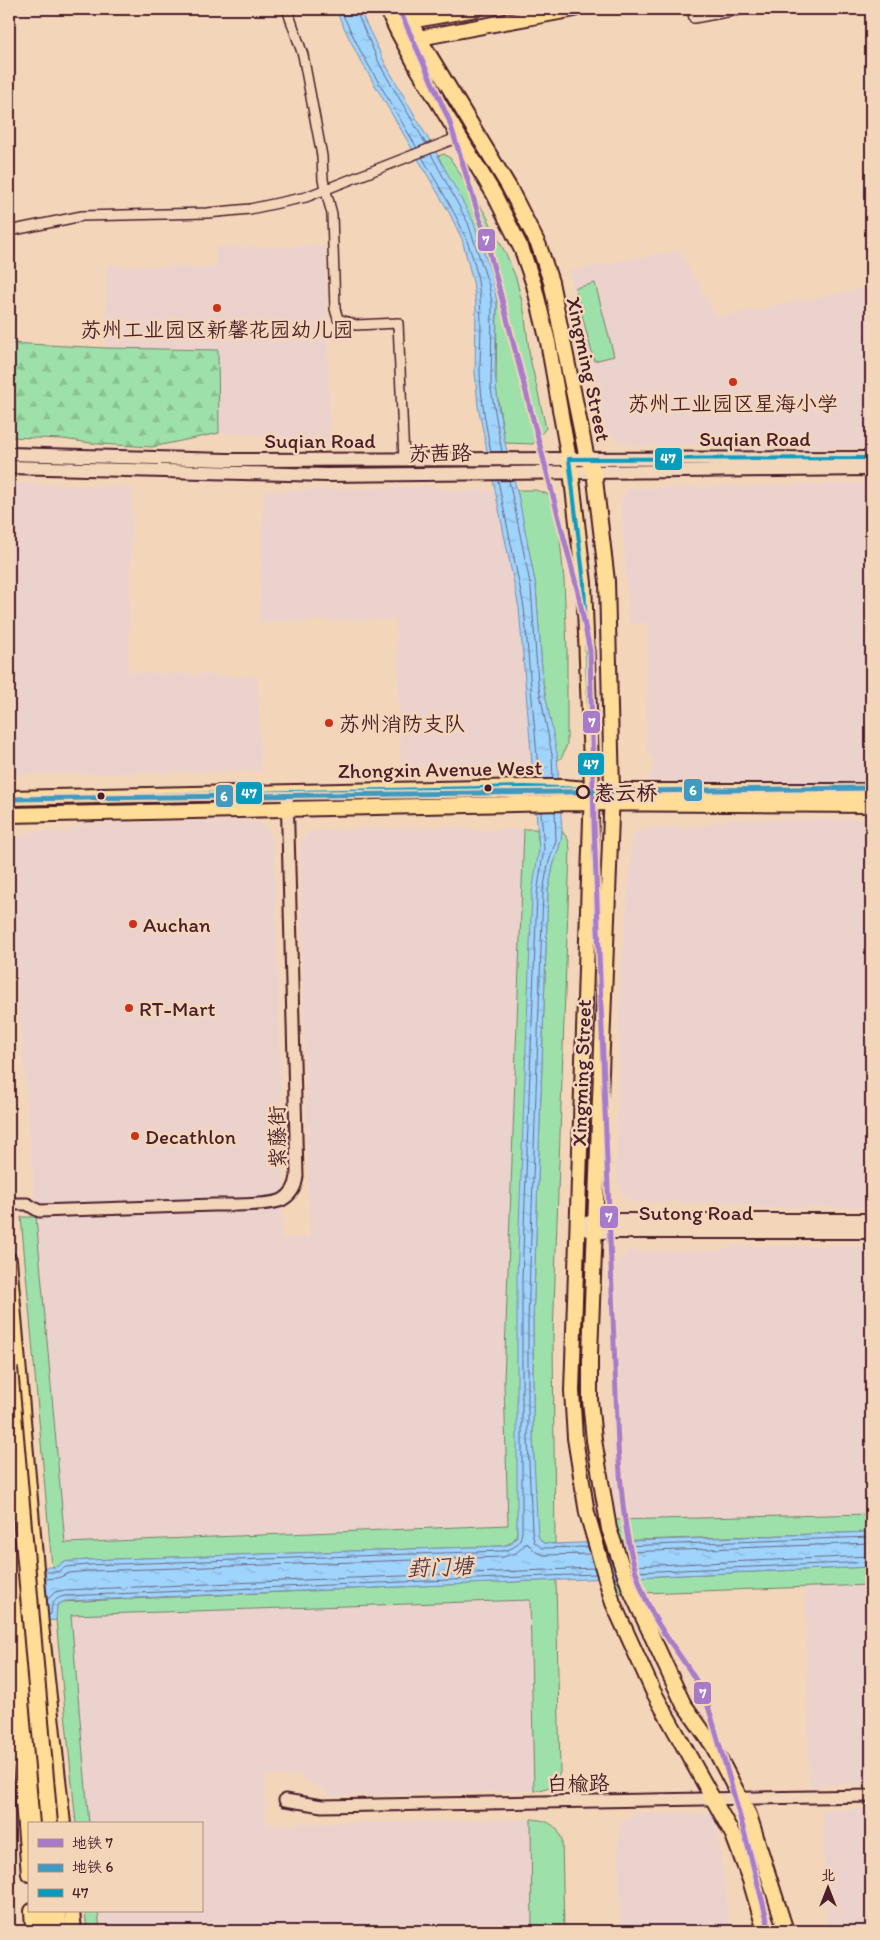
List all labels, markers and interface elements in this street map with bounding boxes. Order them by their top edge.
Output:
line badge: 7 [477,228,496,252]
text: 7 [482,232,490,249]
street label: Xingming Street [561,294,617,444]
marker: 苏州工业园区新馨花园幼儿园 [211,302,223,314]
place label: 苏州工业园区新馨花园幼儿园 [81,317,354,342]
marker: 苏州工业园区星海小学 [727,376,739,388]
place label: 苏州工业园区星海小学 [628,391,838,416]
street label: Suqian Road [699,426,811,451]
street label: Suqian Road [264,428,376,453]
street label: 苏茜路 [408,440,472,466]
line badge: 47 [654,447,683,471]
text: 47 [660,450,676,467]
line badge: 7 [582,710,601,734]
place label: 苏州消防支队 [339,711,465,736]
text: 7 [588,714,596,731]
marker: 苏州消防支队 [323,717,335,729]
line badge: 47 [577,752,605,776]
street label: Zhongxin Avenue West [338,755,543,783]
text: 47 [583,756,599,773]
line badge: 6 [683,778,703,802]
place label: 惹云桥 [594,780,657,805]
line badge: 47 [235,781,263,805]
text: 6 [689,782,697,799]
unlabelled marker [483,783,493,793]
line badge: 6 [215,784,234,808]
text: 47 [241,785,257,802]
marker: 惹云桥 [576,785,590,799]
text: 6 [220,788,228,805]
unlabelled marker [96,791,106,801]
place label: Auchan [143,912,211,937]
marker: Auchan [127,918,139,930]
place label: RT-Mart [139,996,216,1021]
street label: Xingming Street [566,999,596,1147]
marker: RT-Mart [123,1002,135,1014]
street label: 紫藤街 [264,1105,290,1169]
place label: Decathlon [145,1124,236,1149]
marker: Decathlon [129,1130,141,1142]
street label: Sutong Road [639,1200,754,1225]
line badge: 7 [599,1205,619,1229]
text: 7 [605,1209,613,1226]
water label: 葑门塘 [407,1552,475,1582]
line badge: 7 [693,1681,712,1705]
text: 7 [699,1685,707,1702]
street label: 白榆路 [546,1770,610,1796]
legend [28,1822,202,1912]
text: 地铁 7 [72,1834,113,1852]
text: 地铁 6 [72,1858,113,1876]
north arrow [802,1862,852,1912]
text: 北 [821,1867,835,1884]
text: 47 [72,1884,89,1902]

